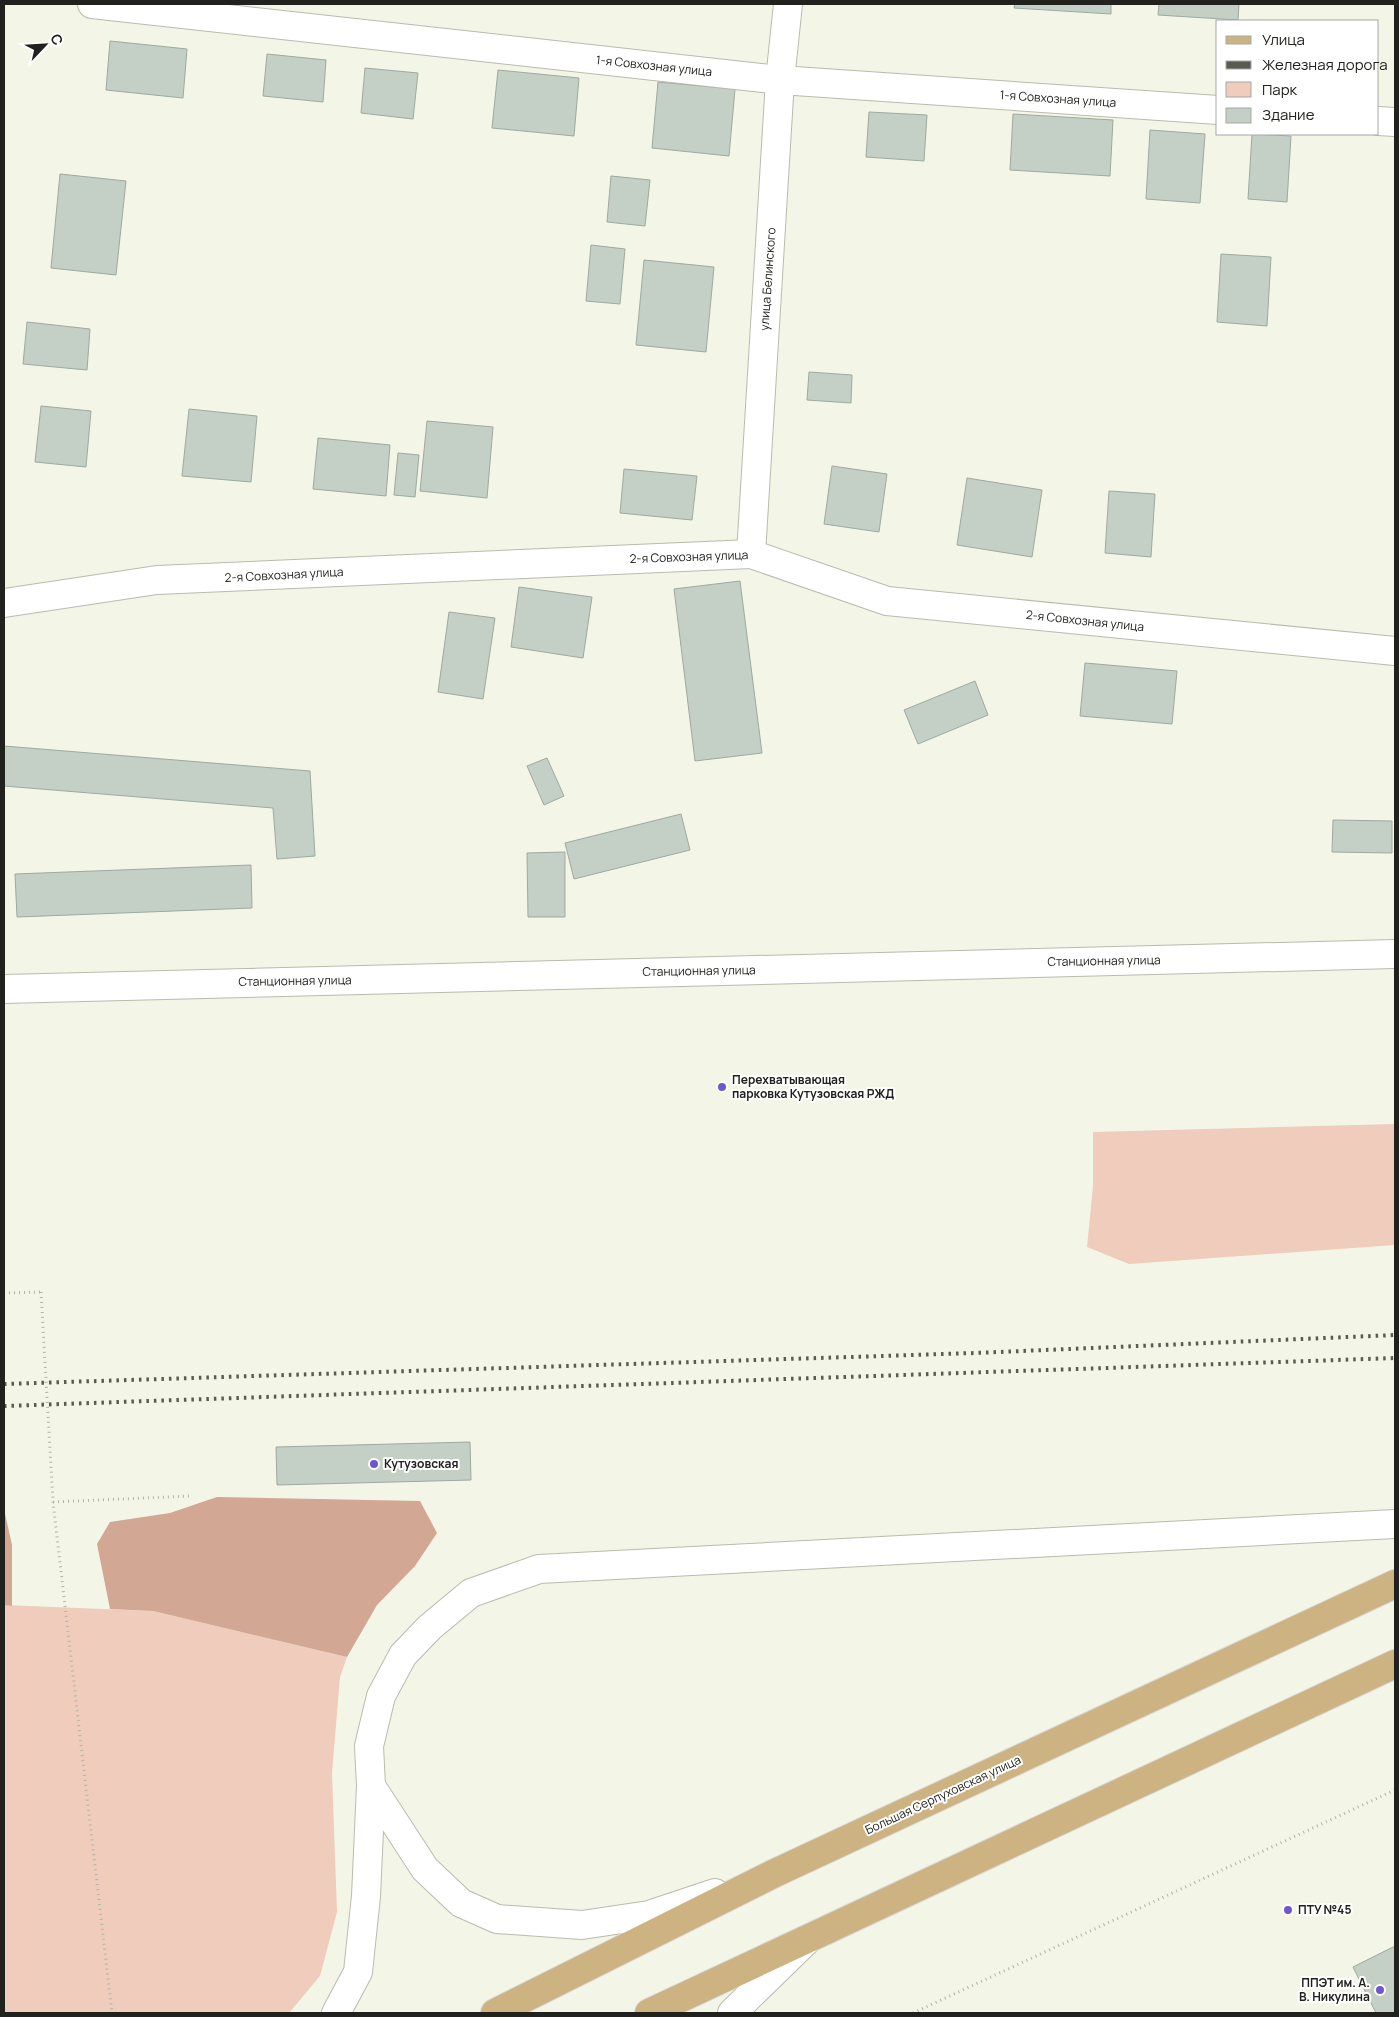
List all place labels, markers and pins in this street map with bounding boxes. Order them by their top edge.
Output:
place label: Перехватывающая парковка Кутузовская РЖД [732,1071,894,1102]
marker: Перехватывающая парковка Кутузовская РЖД [716,1081,728,1093]
place label: Кутузовская [384,1455,458,1472]
marker: Кутузовская [368,1458,380,1470]
place label: ПТУ №45 [1298,1901,1351,1918]
marker: ПТУ №45 [1282,1904,1294,1916]
place label: ППЭТ им. А. В. Никулина [1299,1974,1370,2005]
marker: ППЭТ им. А. В. Никулина [1374,1984,1386,1996]

